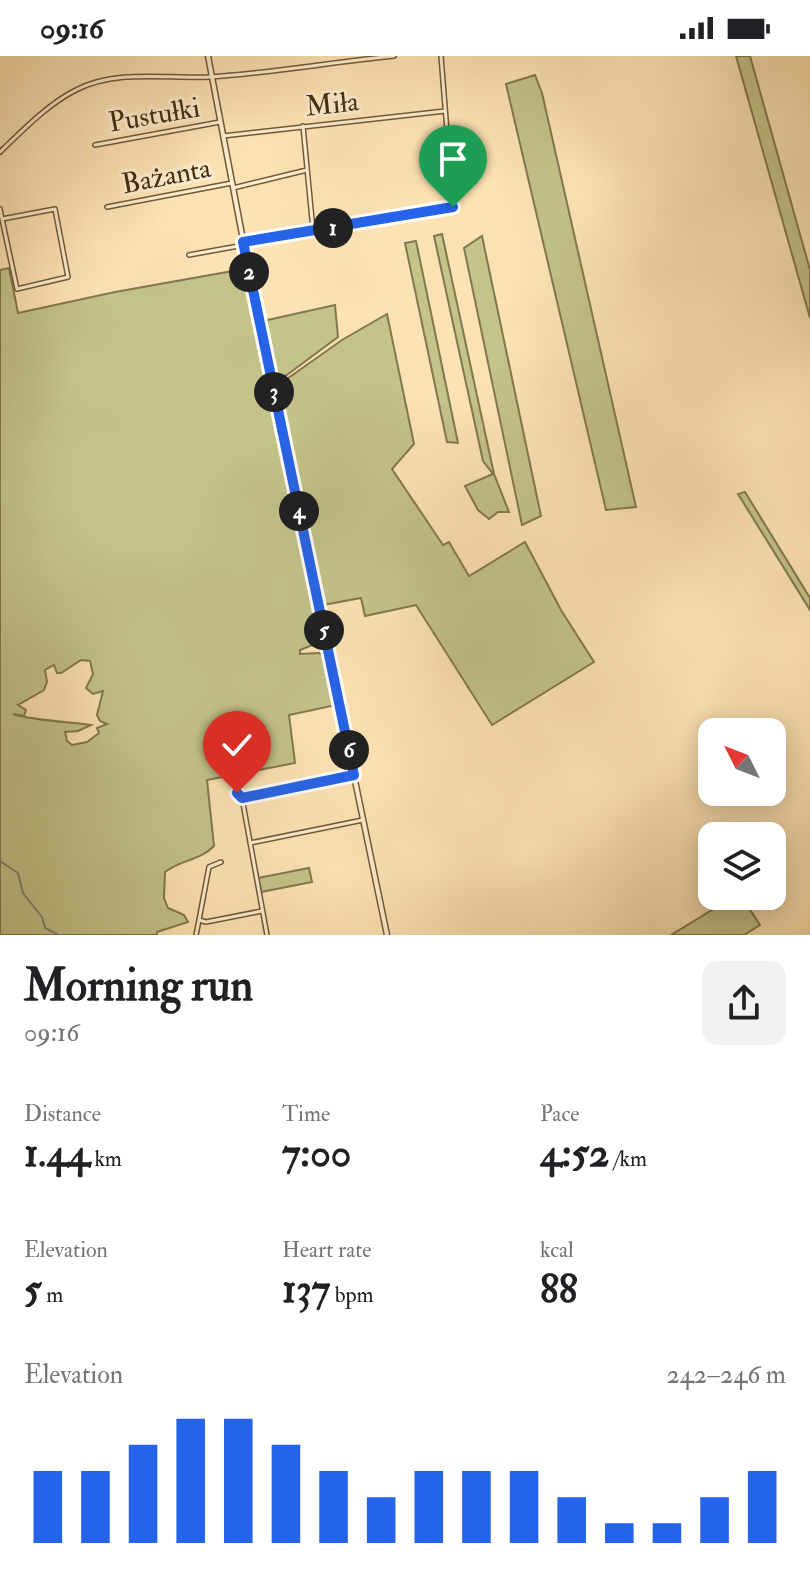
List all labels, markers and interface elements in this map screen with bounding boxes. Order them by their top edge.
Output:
text: 09:16 [40,10,104,47]
street label: Miła [304,84,361,125]
street label: Pustułki [106,90,203,141]
pin [419,125,487,207]
icon: arrive [431,137,475,181]
street label: Bażanta [119,151,214,202]
pin: 1 [313,208,353,248]
text: 1 [329,214,337,242]
pin: 2 [229,252,269,292]
text: 2 [243,258,255,286]
pin: 3 [254,372,294,412]
text: 3 [270,378,278,406]
pin: 4 [279,491,319,531]
text: 4 [293,497,305,525]
pin: 5 [304,610,344,650]
text: 5 [319,616,329,644]
pin [203,711,271,793]
north arrow [698,718,786,806]
map controls [698,718,786,910]
icon: check [215,723,259,767]
pin: 6 [329,730,369,770]
text: 6 [343,736,355,764]
button: layers [698,822,786,910]
text: Morning run [24,959,253,1014]
button: share [702,961,786,1045]
text: 09:16 [24,1017,79,1049]
text: Distance [24,1100,101,1128]
text: Time [282,1100,330,1128]
text: Pace [540,1100,579,1128]
text: 1.44 [24,1128,90,1179]
text: 7:00 [282,1128,351,1179]
text: 4:52 [540,1128,609,1179]
text: km [90,1145,122,1173]
text: /km [609,1145,647,1173]
text: Elevation [24,1236,108,1264]
text: Heart rate [282,1236,372,1264]
text: kcal [540,1236,574,1264]
text: 5 [24,1264,42,1315]
text: 137 [282,1264,330,1315]
text: 88 [540,1264,578,1315]
text: m [42,1281,63,1309]
text: bpm [330,1281,374,1309]
text: Elevation [24,1359,123,1391]
text: 242–246 m [667,1359,786,1391]

